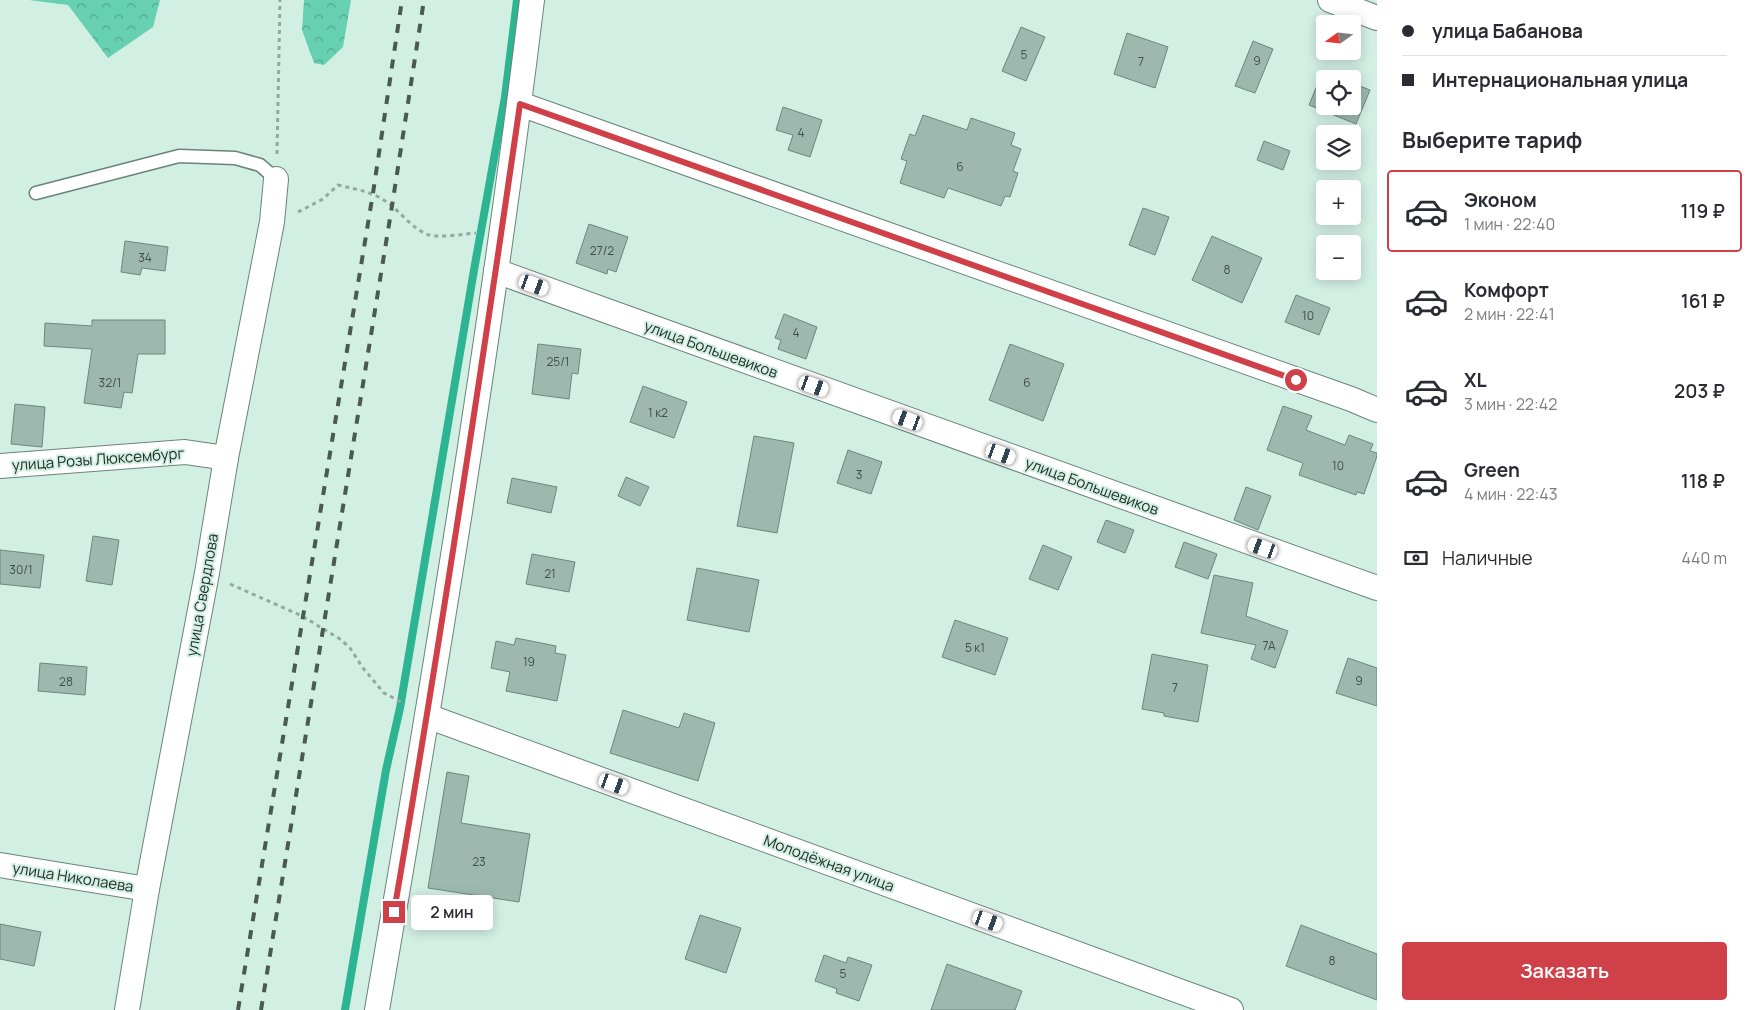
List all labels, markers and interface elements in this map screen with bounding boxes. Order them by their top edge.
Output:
north arrow [1316,15,1361,60]
map controls [1316,15,1361,280]
text: улица Бабанова [1432,18,1583,44]
house number: 5 [1021,46,1028,63]
house number: 9 [1253,52,1261,69]
house number: 7 [1138,53,1144,70]
text: Интернациональная улица [1432,67,1688,93]
button: locate [1316,70,1361,115]
house number: 4 [797,124,805,141]
button: layers [1316,125,1361,170]
text: Выберите тариф [1402,125,1582,155]
house number: 6 [956,158,964,175]
button: + [1316,180,1361,225]
text: Эконом [1464,187,1537,213]
icon: car [1404,189,1449,234]
text: 119 ₽ [1680,198,1725,224]
text: 1 мин · 22:40 [1464,213,1555,235]
button: − [1316,235,1361,280]
house number: 27/2 [590,242,614,259]
house number: 34 [138,249,152,266]
house number: 8 [1224,261,1231,278]
car [517,273,550,297]
text: Комфорт [1464,277,1549,303]
icon: car [1404,279,1449,324]
text: 161 ₽ [1681,288,1725,314]
text: 2 мин · 22:41 [1464,303,1555,325]
house number: 10 [1302,307,1314,324]
street label: улица Большевиков [641,315,781,383]
house number: 4 [792,324,800,341]
house number: 25/1 [546,353,570,370]
text: XL [1464,367,1487,393]
route start [1285,369,1307,391]
icon: car [1404,369,1449,414]
house number: 32/1 [99,374,121,391]
car [797,374,830,398]
house number: 6 [1023,374,1031,391]
text: 203 ₽ [1674,378,1725,404]
text: 3 мин · 22:42 [1464,393,1557,415]
house number: 1 к2 [648,404,668,421]
car [891,408,924,432]
street label: улица Розы Люксембург [11,442,185,476]
car [984,442,1017,466]
street label: улица Большевиков [1022,452,1162,520]
house number: 10 [1332,457,1344,474]
text: Green [1464,457,1520,483]
icon: car [1404,459,1449,504]
house number: 3 [856,466,862,483]
text: 118 ₽ [1681,468,1725,494]
text: 4 мин · 22:43 [1464,483,1558,505]
street label: улица Свердлова [181,532,223,658]
car [1246,536,1279,560]
icon: cash [1402,544,1430,572]
text: Наличные [1442,545,1533,571]
text: 440 m [1681,547,1727,569]
house number: 30/1 [9,561,33,578]
house number: 21 [544,565,556,582]
house number: 7А [1262,637,1276,654]
house number: 5 к1 [965,639,985,656]
house number: 19 [523,653,535,670]
house number: 9 [1355,672,1363,689]
house number: 28 [59,673,73,690]
house number: 7 [1172,679,1178,696]
car [597,772,630,796]
street label: Молодёжная улица [761,830,897,896]
house number: 23 [472,853,486,870]
street label: улица Николаева [11,857,135,897]
callout: 2 мин [412,894,494,930]
route end [383,901,405,923]
text: 2 мин [430,901,474,923]
car [971,909,1004,933]
button: Заказать [1402,942,1727,1000]
house number: 8 [1329,952,1336,969]
house number: 5 [840,965,847,982]

